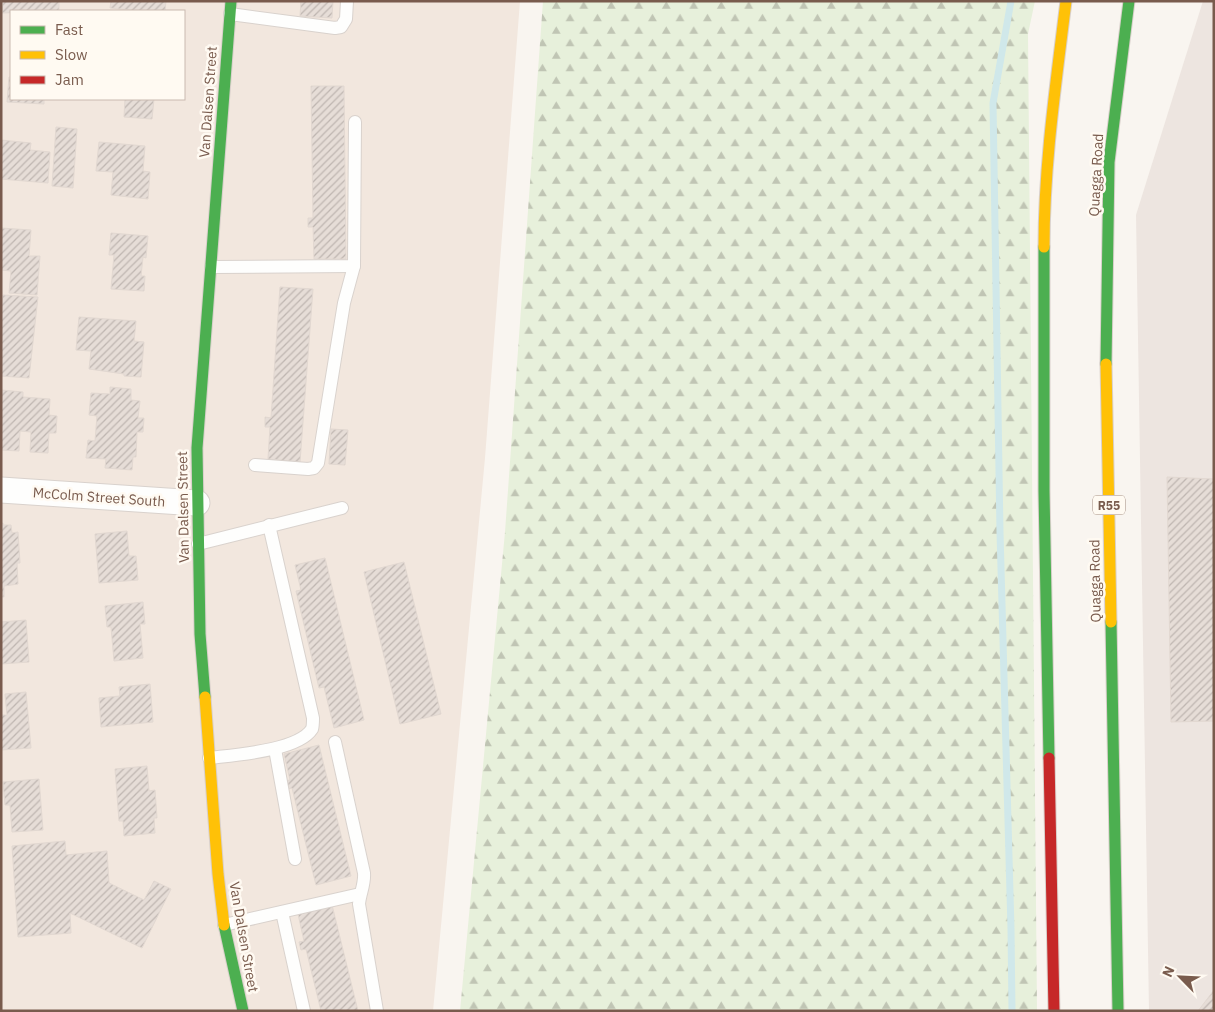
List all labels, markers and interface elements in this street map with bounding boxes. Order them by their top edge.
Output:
legend [10,10,185,100]
text: Fast [55,20,83,39]
text: Slow [55,45,88,64]
street label: Van Dalsen Street [195,46,221,158]
text: Jam [55,70,84,89]
street label: Quagga Road [1085,133,1107,217]
street label: Van Dalsen Street [173,451,193,563]
street label: McColm Street South [32,483,166,511]
road number: R55 [1093,496,1125,514]
street label: Quagga Road [1085,539,1105,623]
street label: Van Dalsen Street [225,880,263,994]
north arrow [1155,952,1205,1002]
text: N [1158,963,1178,980]

